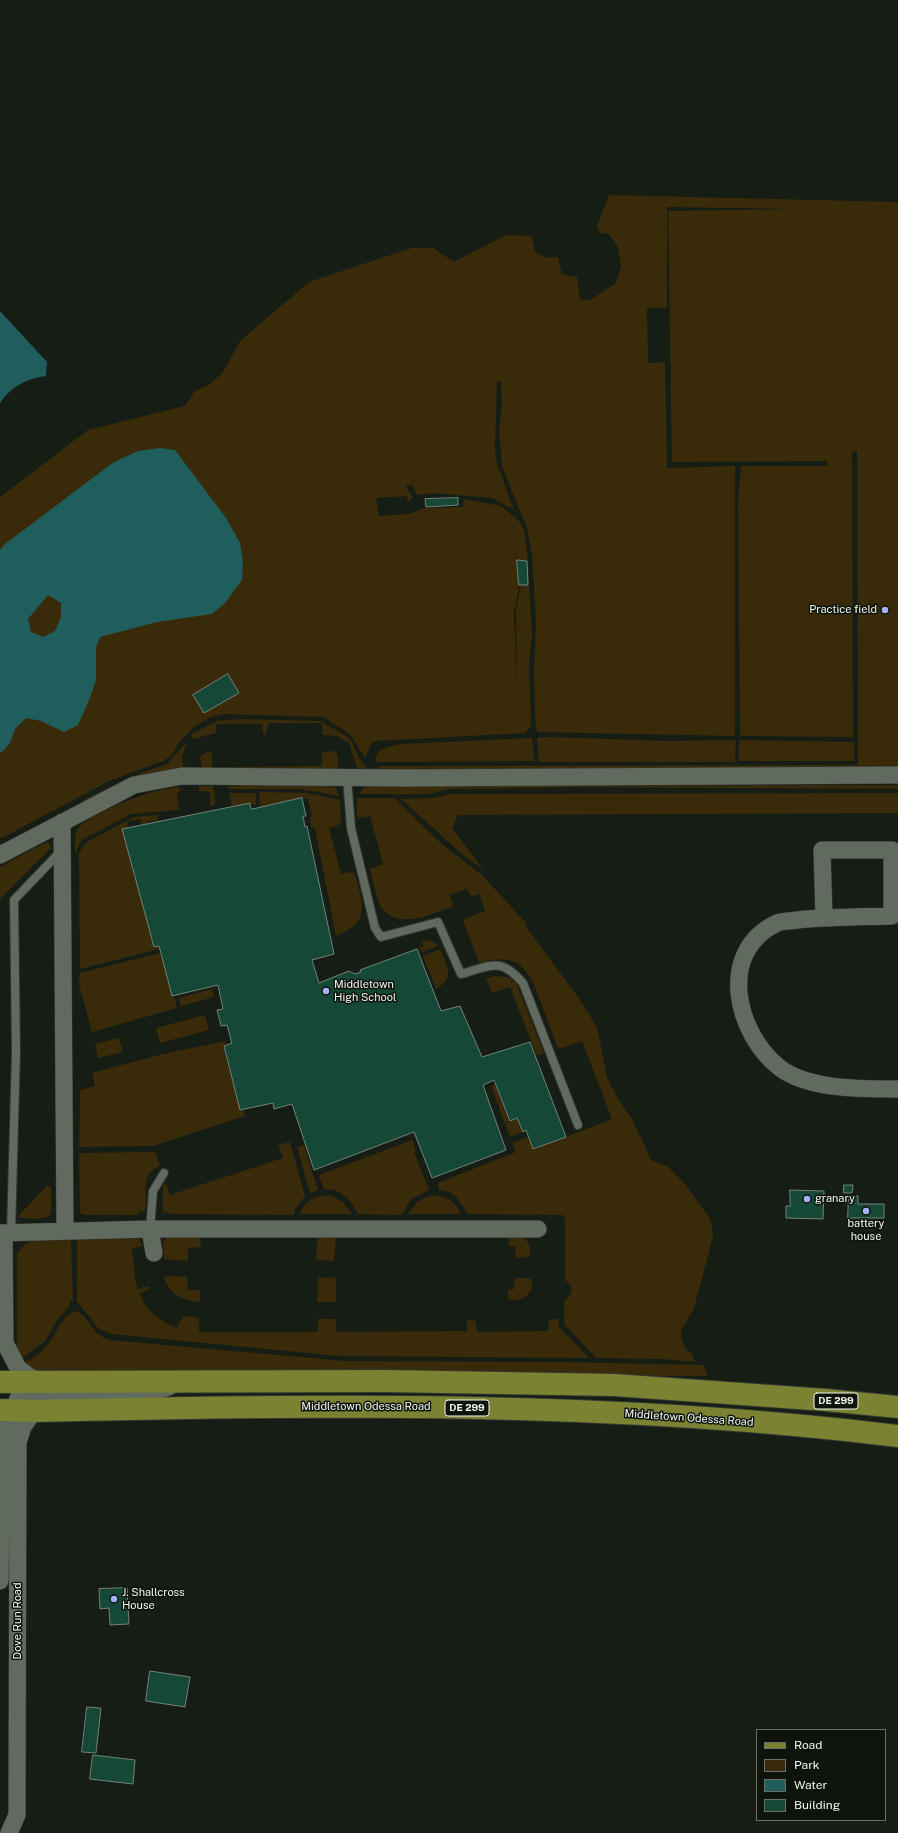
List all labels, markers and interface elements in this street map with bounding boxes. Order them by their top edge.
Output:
place label: Practice field [809,603,877,617]
marker: Practice field [880,605,890,615]
place label: Middletown High School [334,978,396,1004]
marker: Middletown High School [321,986,331,996]
place label: granary [815,1192,855,1206]
marker: granary [802,1194,812,1204]
marker: battery house [861,1206,871,1216]
place label: battery house [848,1217,884,1243]
road number: DE 299 [814,1393,858,1409]
street label: Middletown Odessa Road [301,1400,431,1414]
road number: DE 299 [445,1400,489,1416]
street label: Middletown Odessa Road [624,1407,754,1429]
street label: Dove Run Road [11,1583,25,1659]
place label: J. Shallcross House [122,1586,185,1612]
marker: J. Shallcross House [109,1594,119,1604]
legend [756,1729,886,1821]
text: Road [794,1738,822,1752]
text: Park [794,1758,820,1772]
text: Water [794,1778,827,1792]
text: Building [794,1798,840,1812]

